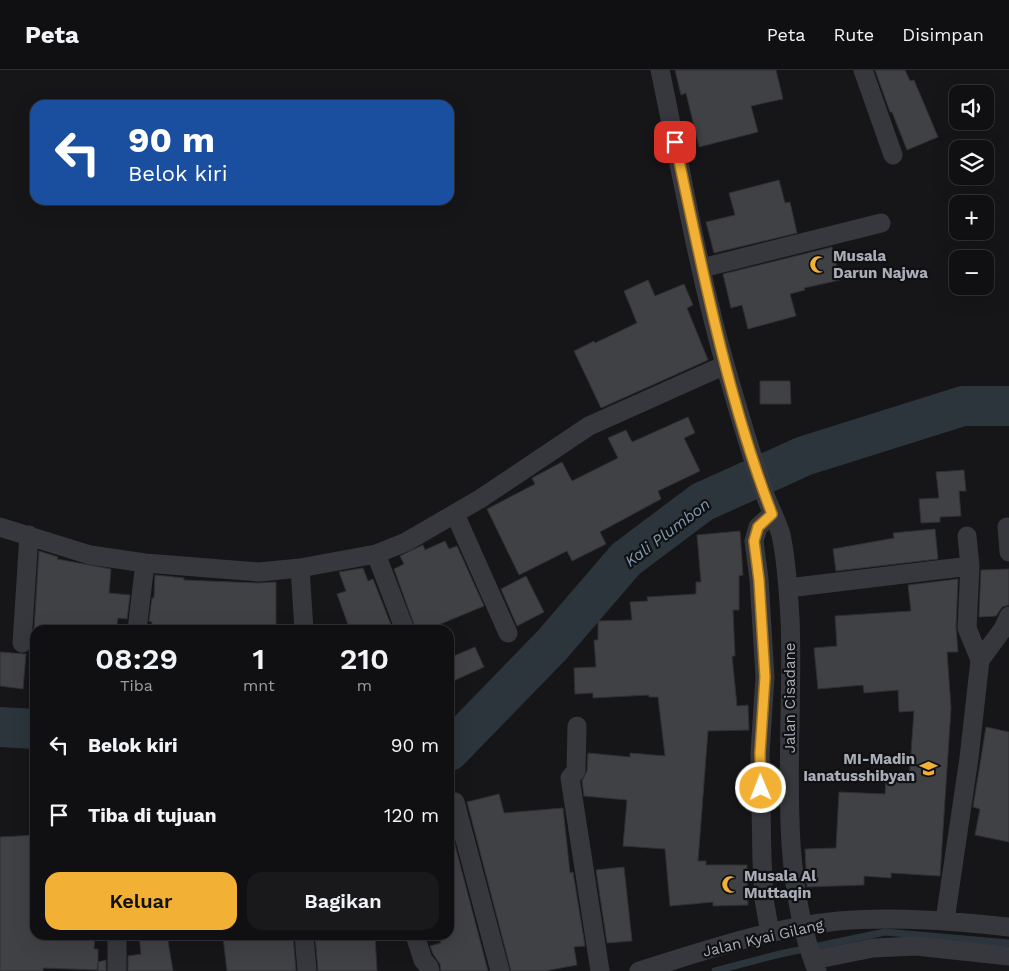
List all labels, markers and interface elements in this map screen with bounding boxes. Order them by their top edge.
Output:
text: Peta [25,21,79,49]
text: Peta [767,24,805,45]
text: Rute [833,24,874,45]
text: Disimpan [902,24,984,45]
map controls [949,85,994,295]
button: sound [949,85,994,130]
text: 90 m [128,119,215,161]
icon: left [45,120,110,185]
pin [654,121,696,163]
icon: arrive [661,128,689,156]
button: layers [949,140,994,185]
text: Belok kiri [128,161,228,186]
button: + [949,195,994,240]
place label: Musala Darun Najwa [833,247,928,282]
button: − [949,250,994,295]
mosque icon: Musala Darun Najwa [809,255,829,275]
water label: Kali Plumbon [621,494,714,571]
text: 08:29 [95,641,178,676]
text: 1 [253,641,265,676]
text: 210 [340,641,389,676]
street label: Jalan Cisadane [781,643,799,753]
text: Tiba [120,676,153,695]
text: mnt [243,676,275,695]
text: m [357,676,372,695]
icon: left [45,731,73,759]
text: Belok kiri [88,734,178,757]
text: 90 m [391,734,439,757]
place label: MI-Madin Ianatusshibyan [803,750,915,785]
school or university icon: MI-Madin Ianatusshibyan [919,758,939,778]
position arrow [734,761,786,813]
icon: arrive [45,801,73,829]
text: Tiba di tujuan [88,804,217,827]
text: 120 m [384,804,439,827]
place label: Musala Al Muttaqin [744,867,816,902]
button: Keluar [45,872,237,930]
button: Bagikan [247,872,439,930]
mosque icon: Musala Al Muttaqin [720,875,740,895]
street label: Jalan Kyai Gilang [701,915,825,961]

